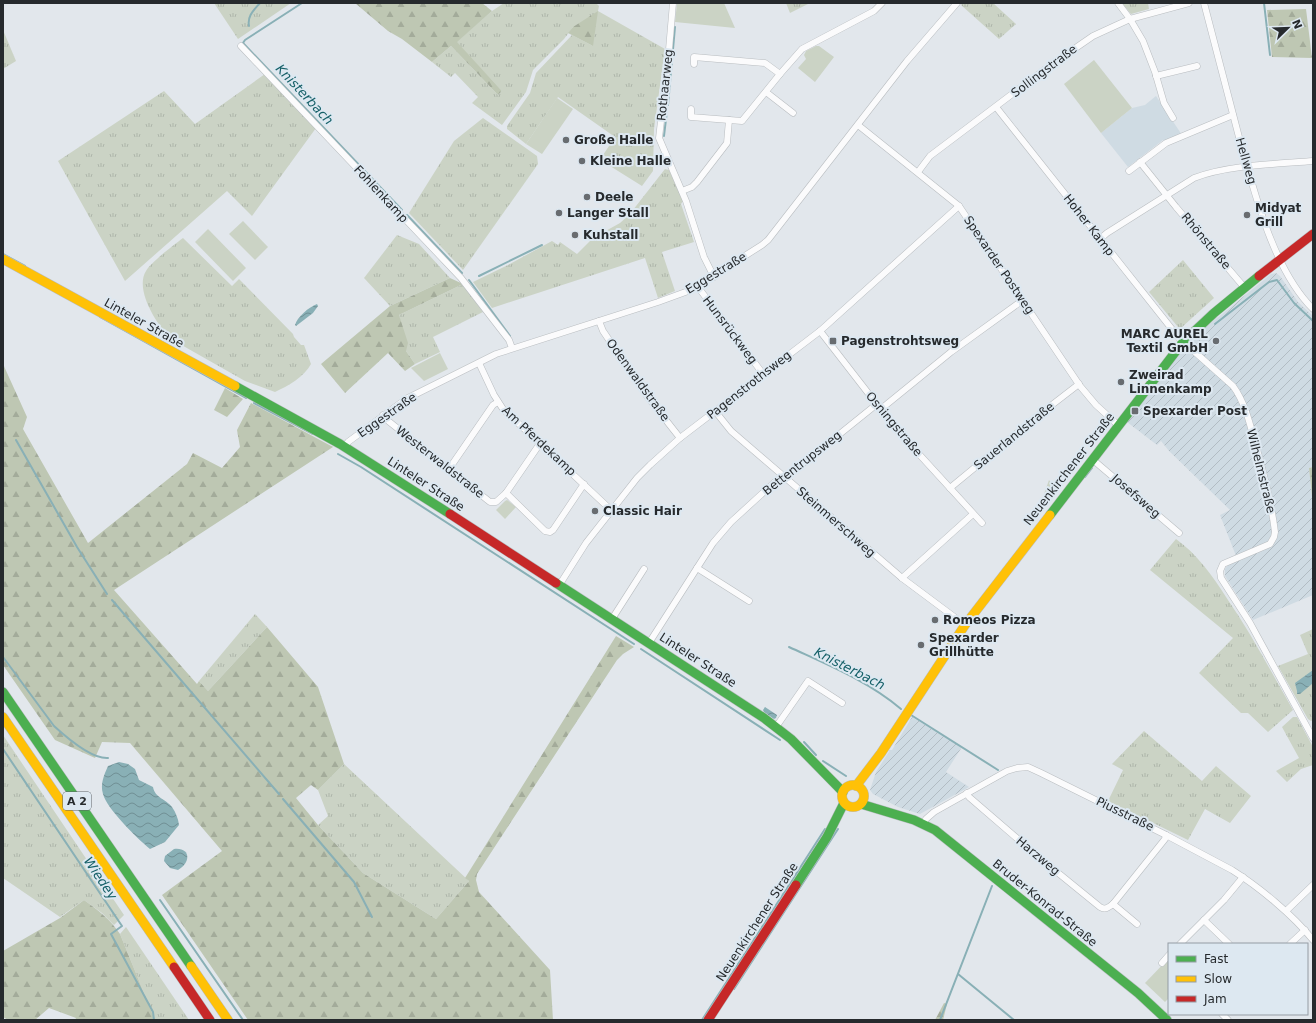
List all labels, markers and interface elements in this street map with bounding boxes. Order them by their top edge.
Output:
north arrow [1268,8,1308,48]
text: N [1289,18,1305,31]
street label: Sollingstraße [1008,42,1080,100]
street label: Rothaarweg [654,49,676,121]
water label: Knisterbach [273,61,336,128]
place label: Große Halle [574,133,653,147]
marker: Große Halle [561,135,571,145]
street label: Hellweg [1233,136,1259,186]
place label: Kleine Halle [590,154,671,168]
marker: Kleine Halle [577,156,587,166]
street label: Fohlenkamp [351,162,411,226]
place label: Deele [595,190,634,204]
street label: Hoher Kamp [1061,191,1117,259]
marker: Deele [582,192,592,202]
place label: Midyat Grill [1255,201,1302,229]
place label: Langer Stall [567,206,649,220]
marker: Langer Stall [554,208,564,218]
street label: Rhönstraße [1178,210,1234,272]
marker: Midyat Grill [1242,210,1252,220]
street label: Spexarder Postweg [961,213,1037,317]
place label: Kuhstall [583,228,638,242]
marker: Kuhstall [570,230,580,240]
street label: Eggestraße [683,249,749,297]
street label: Hunsrückweg [700,293,760,367]
street label: Linteler Straße [102,295,186,351]
place label: MARC AUREL Textil GmbH [1121,327,1208,355]
place label: Pagenstrohtsweg [841,334,959,348]
street label: Odenwaldstraße [603,336,673,424]
marker: Pagenstrohtsweg [828,336,838,346]
marker: MARC AUREL Textil GmbH [1211,336,1221,346]
street label: Pagenstrothsweg [704,348,794,422]
place label: Zweirad Linnenkamp [1129,368,1212,396]
marker: Zweirad Linnenkamp [1116,377,1126,387]
street label: Osningstraße [863,389,925,459]
street label: Eggestraße [355,390,419,440]
street label: Sauerlandstraße [971,399,1057,473]
street label: Am Pferdekamp [499,403,579,479]
place label: Spexarder Post [1143,404,1247,418]
marker: Spexarder Post [1130,406,1140,416]
street label: Neuenkirchener Straße [1021,410,1117,528]
street label: Westerwaldstraße [393,423,487,501]
street label: Wilhelmstraße [1244,427,1278,515]
street label: Bettentrupsweg [760,428,844,498]
street label: Linteler Straße [385,454,467,514]
street label: Josefsweg [1108,470,1163,521]
street label: Steinmerschweg [794,484,878,560]
place label: Classic Hair [603,504,682,518]
marker: Classic Hair [590,506,600,516]
place label: Romeos Pizza [943,613,1036,627]
marker: Romeos Pizza [930,615,940,625]
street label: Linteler Straße [657,630,739,690]
place label: Spexarder Grillhütte [929,631,999,659]
marker: Spexarder Grillhütte [916,640,926,650]
water label: Knisterbach [812,644,888,693]
road number: A 2 [63,792,91,810]
street label: Piusstraße [1094,794,1156,834]
street label: Harzweg [1013,834,1063,878]
water label: Wiedey [81,854,121,903]
street label: Bruder-Konrad-Straße [990,857,1100,949]
street label: Neuenkirchener Straße [713,860,801,984]
legend [1168,943,1308,1015]
text: Fast [1204,952,1228,966]
text: Slow [1204,972,1232,986]
text: Jam [1203,992,1227,1006]

